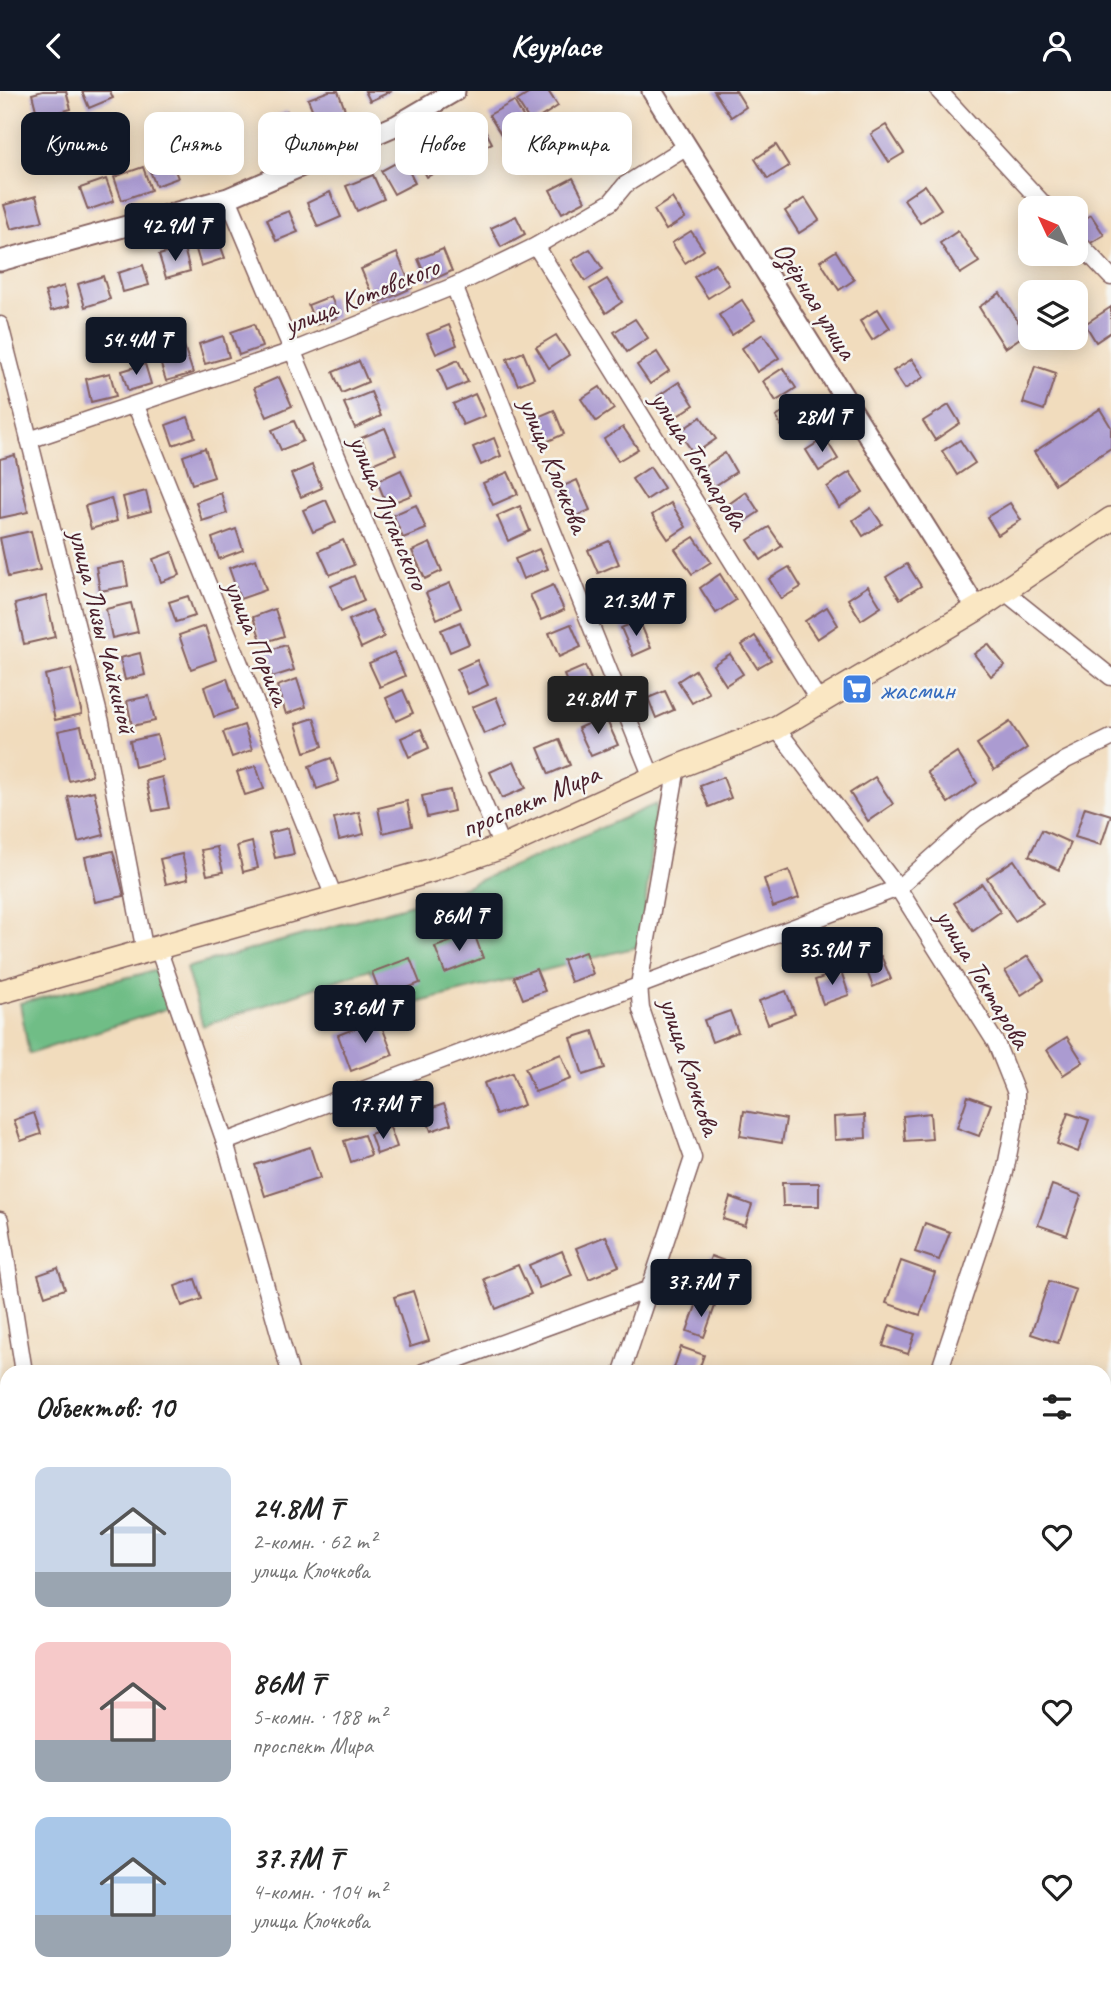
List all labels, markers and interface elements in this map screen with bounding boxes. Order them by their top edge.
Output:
text: Keyplace [511,25,600,66]
icon: back [35,27,73,65]
icon: person [1038,27,1076,65]
chip: Купить [21,112,130,175]
chip: Снять [144,112,244,175]
chip: Фильтры [258,112,381,175]
chip: Новое [395,112,488,175]
chip: Квартира [502,112,632,175]
north arrow [1018,196,1088,266]
map controls [1018,196,1088,350]
pin: 42.9M ₸ [110,204,240,263]
text: 42.9M ₸ [141,211,209,240]
street label: Озёрная улица [765,235,866,368]
street label: улица Котовского [277,248,446,343]
button: layers [1018,280,1088,350]
pin: 54.4M ₸ [71,317,201,377]
text: 54.4M ₸ [102,325,170,354]
street label: улица Токтарова [642,383,757,538]
street label: улица Клочкова [511,391,598,540]
pin: 28M ₸ [773,395,871,454]
text: 28M ₸ [795,402,849,431]
street label: улица Луганского [341,428,439,597]
street label: улица Лизы Чайкиной [61,523,146,738]
street label: улица Порика [216,572,299,712]
pin: 21.3M ₸ [571,579,701,638]
text: 21.3M ₸ [601,586,671,615]
supermarket icon: жасмин [840,672,874,706]
place label: жасмин [880,672,956,707]
pin: 24.8M ₸ [533,677,663,736]
text: 24.8M ₸ [563,684,633,713]
street label: проспект Мира [456,755,606,845]
pin: 86M ₸ [410,893,508,953]
street label: улица Токтарова [927,900,1040,1056]
text: 86M ₸ [432,901,486,930]
pin: 35.9M ₸ [767,927,897,987]
text: 35.9M ₸ [798,935,866,964]
pin: 39.6M ₸ [300,985,430,1045]
street label: улица Клочкова [651,991,730,1142]
text: 39.6M ₸ [330,993,400,1022]
pin: 17.7M ₸ [318,1081,448,1141]
text: 17.7M ₸ [349,1089,417,1118]
pin: 37.7M ₸ [636,1259,766,1319]
text: 37.7M ₸ [667,1267,735,1296]
text: Объектов: 10 [35,1388,174,1426]
icon: filters [1038,1388,1076,1426]
text: 24.8M ₸ [252,1489,342,1527]
icon: home [91,1495,175,1579]
icon: heart [1038,1518,1076,1556]
text: 2-комн. · 62 m² [252,1527,376,1556]
text: улица Клочкова [252,1556,369,1585]
text: 86M ₸ [252,1664,323,1702]
icon: home [91,1670,175,1754]
icon: heart [1038,1693,1076,1731]
text: 5-комн. · 188 m² [252,1702,386,1731]
text: проспект Мира [252,1731,373,1760]
text: 37.7M ₸ [252,1839,342,1877]
icon: home [91,1845,175,1929]
icon: heart [1038,1868,1076,1906]
text: 4-комн. · 104 m² [252,1877,386,1906]
text: улица Клочкова [252,1906,369,1935]

